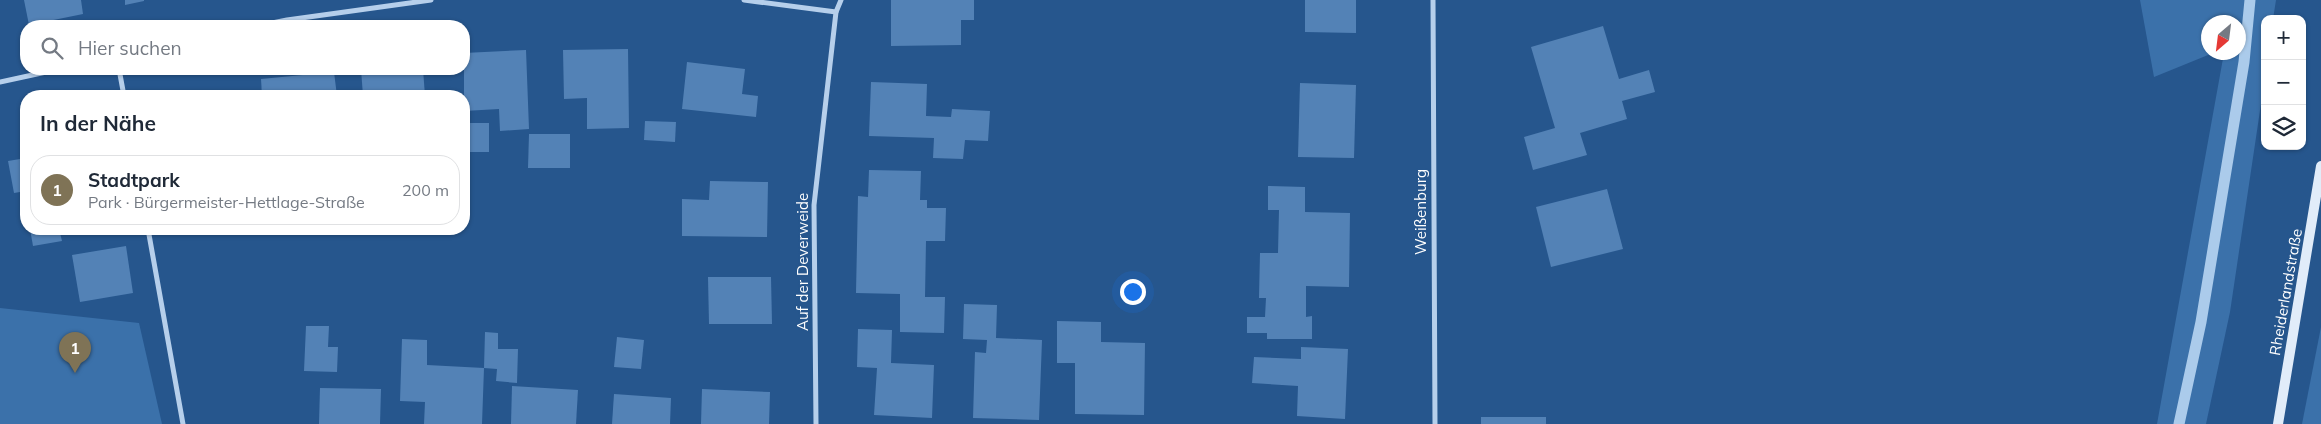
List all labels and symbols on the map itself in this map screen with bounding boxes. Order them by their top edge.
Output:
north arrow [2201,15,2246,60]
street label: Weißenburg [1411,169,1430,255]
street label: Auf der Deverweide [793,193,812,331]
street label: Rheiderlandstraße [2265,227,2306,357]
your location [1120,279,1146,305]
pin: 1 [59,332,91,373]

